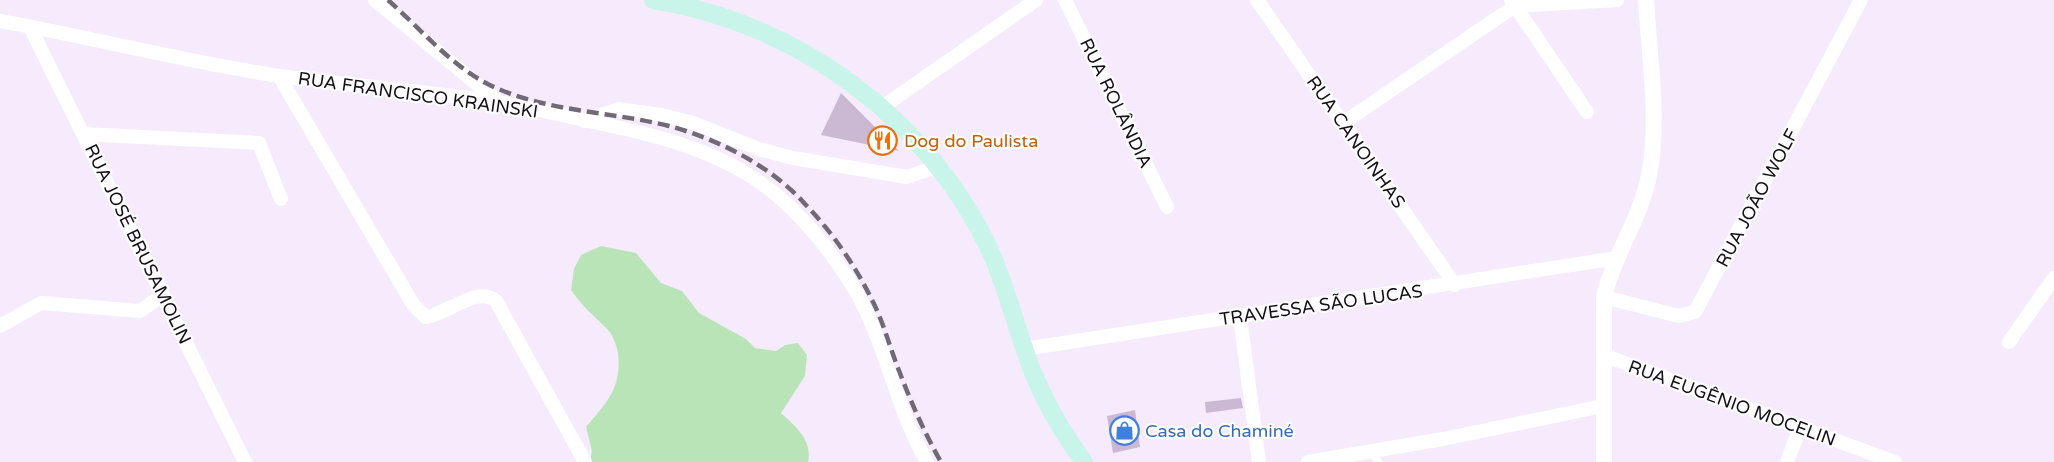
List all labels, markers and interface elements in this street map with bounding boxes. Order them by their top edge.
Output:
street label: RUA ROLÂNDIA [1075,35,1157,171]
street label: RUA FRANCISCO KRAINSKI [297,67,539,123]
street label: RUA CANOINHAS [1302,71,1410,213]
restaurant icon: Dog do Paulista [867,125,899,157]
street label: RUA JOÃO WOLF [1711,125,1803,271]
place label: Dog do Paulista [904,130,1038,152]
street label: RUA JOSÉ BRUSAMOLIN [80,140,196,348]
street label: TRAVESSA SÃO LUCAS [1218,280,1424,330]
street label: RUA EUGÊNIO MOCELIN [1625,355,1839,451]
shop icon: Casa do Chaminé [1108,415,1140,447]
place label: Casa do Chaminé [1145,420,1294,442]

